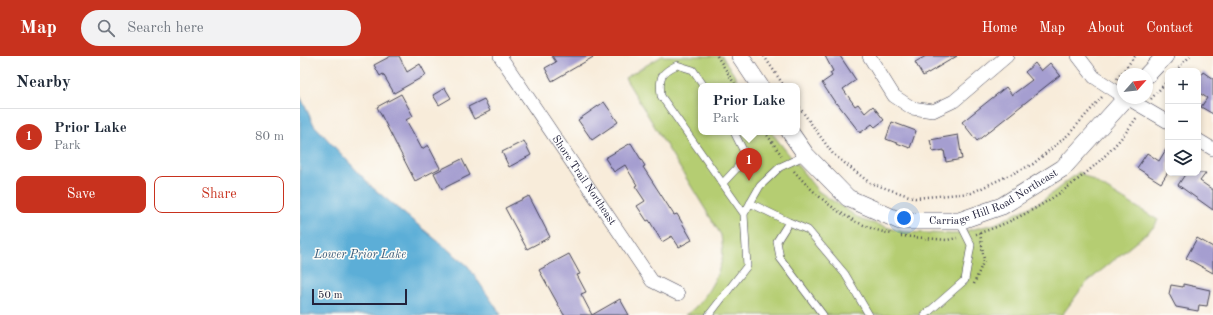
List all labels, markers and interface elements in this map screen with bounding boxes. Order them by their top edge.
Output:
search box [81,10,361,46]
icon: search [95,17,117,39]
text: Map [20,19,57,38]
text: Search here [127,21,204,36]
text: Home [982,21,1017,35]
text: Map [1039,21,1065,35]
text: About [1087,21,1124,35]
text: Contact [1146,21,1193,35]
north arrow [1117,68,1153,104]
map controls [1165,68,1201,176]
button: + [1165,68,1201,104]
text: Nearby [16,74,71,91]
popup [698,83,800,135]
text: Prior Lake [713,94,785,109]
button: − [1165,104,1201,140]
text: Park [713,112,739,125]
text: Prior Lake [54,121,127,136]
text: 1 [25,130,33,143]
text: 80 m [255,130,284,143]
street label: Shore Trail Northeast [550,134,618,227]
text: Park [54,139,81,152]
button: layers [1165,140,1201,176]
pin: 1 [736,148,762,181]
street label: Carriage Hill Road Northeast [929,167,1060,227]
button: Save [16,176,146,213]
button: Share [154,176,284,213]
your location [894,208,914,228]
water label: Lower Prior Lake [313,249,406,261]
scale bar [312,287,407,306]
text: 50 m [318,290,343,301]

